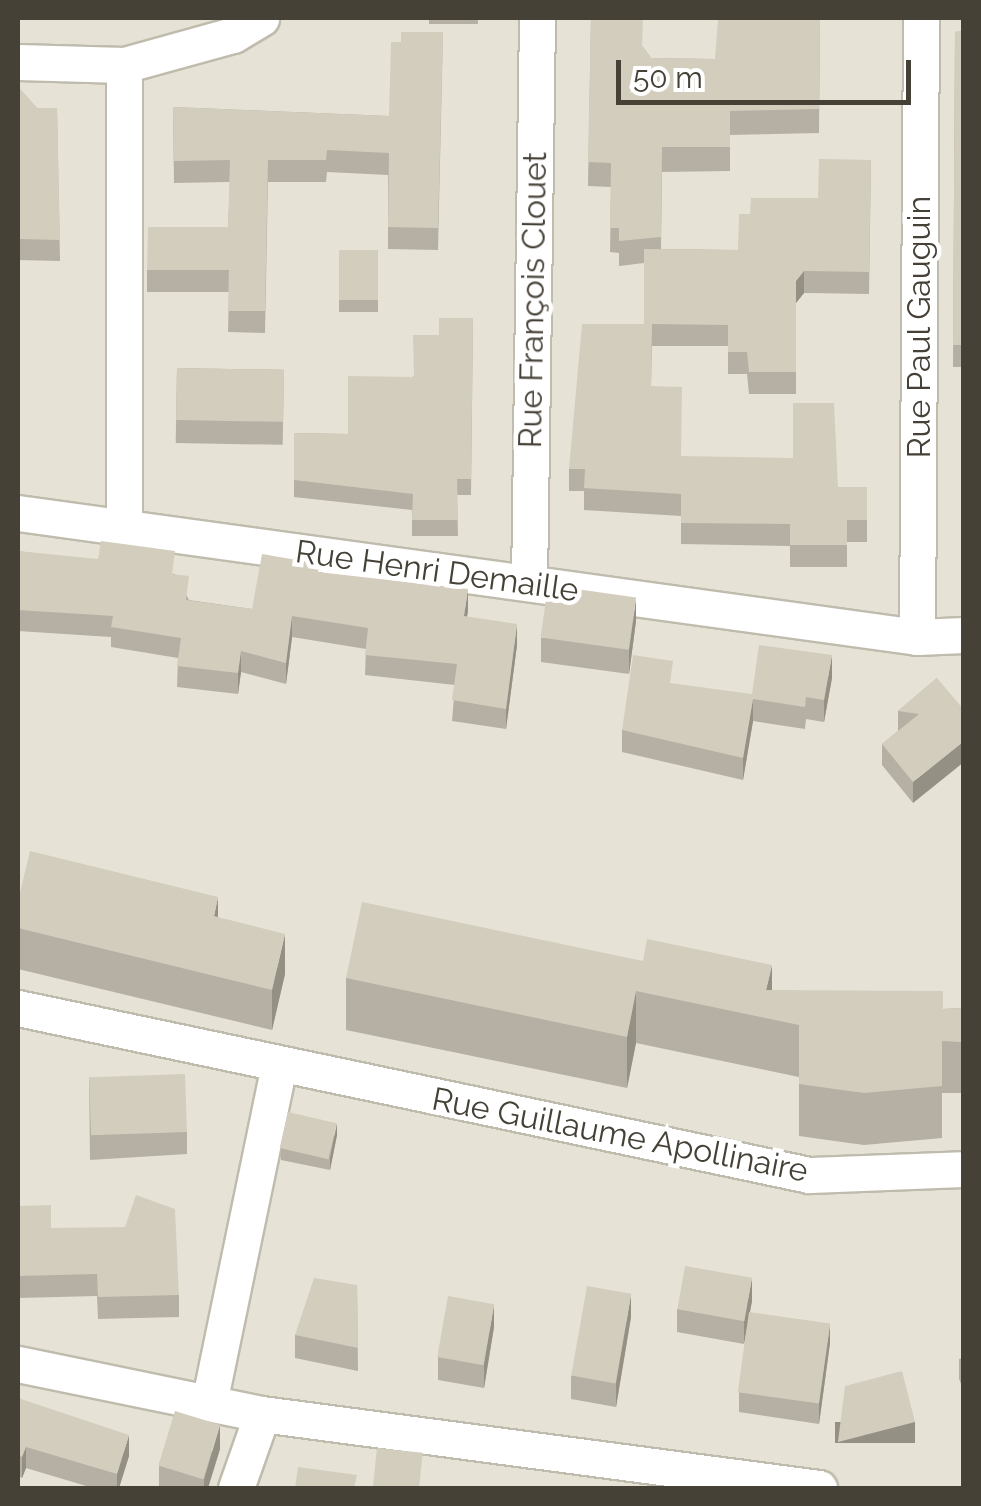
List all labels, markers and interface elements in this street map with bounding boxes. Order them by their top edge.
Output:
scale bar [621,40,916,102]
text: 50 m [633,60,703,95]
street label: Rue François Clouet [511,151,555,449]
street label: Rue Paul Gauguin [900,195,938,459]
street label: Rue Henri Demaille [293,532,581,610]
street label: Rue Guillaume Apollinaire [428,1080,812,1190]

